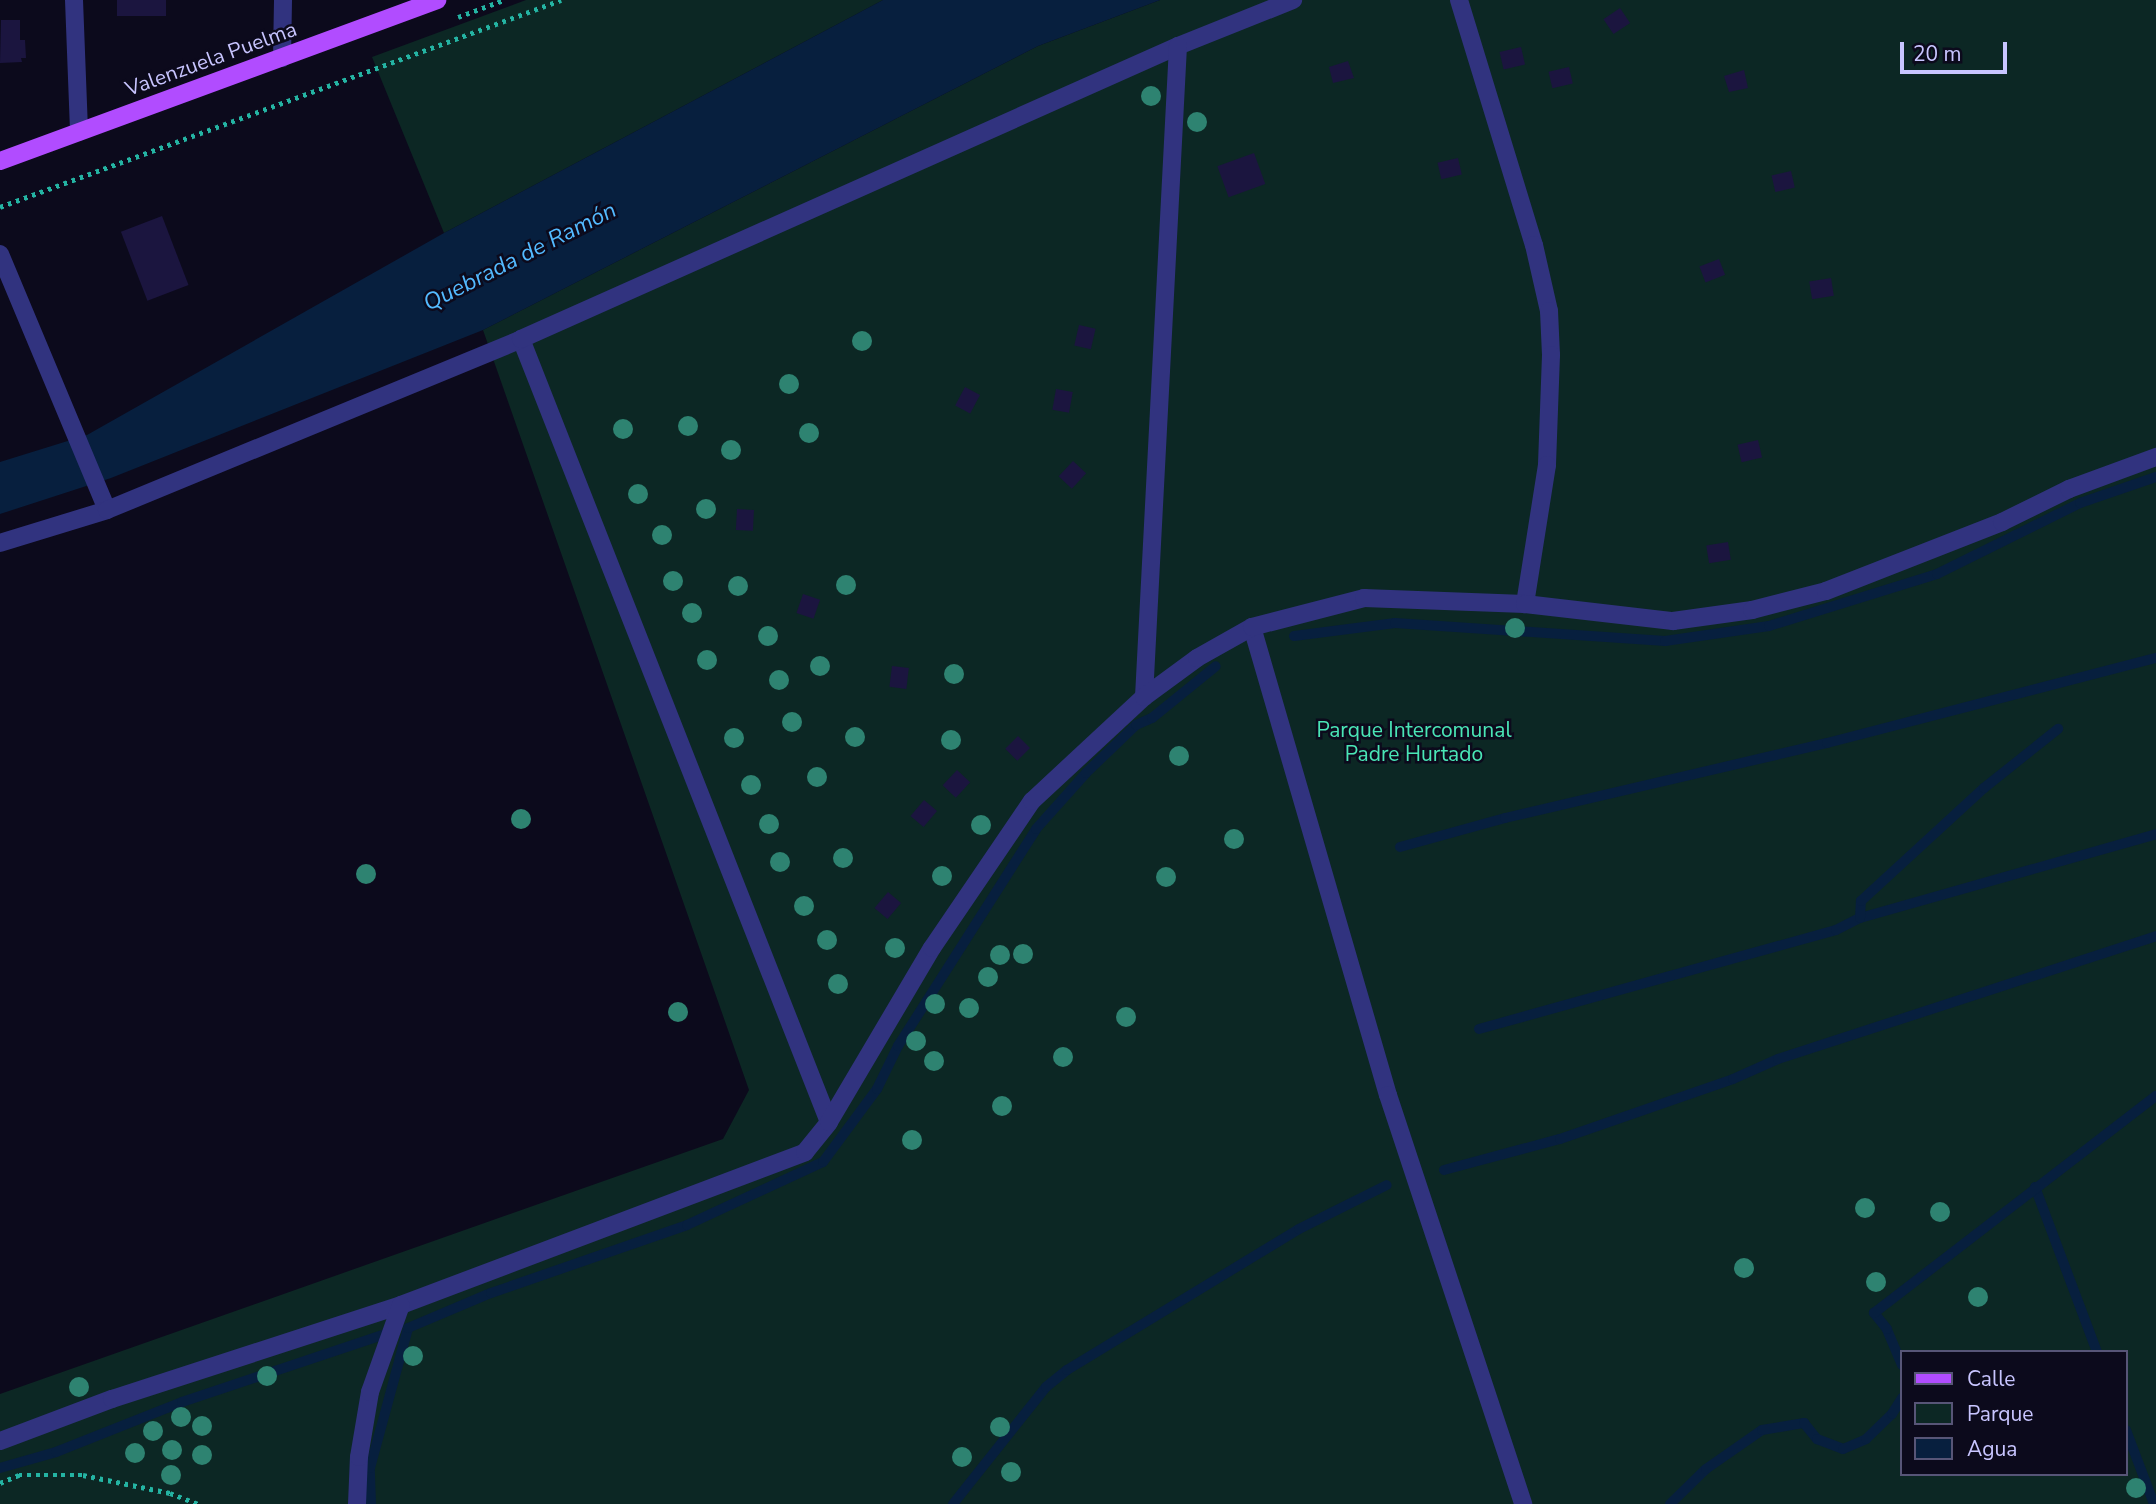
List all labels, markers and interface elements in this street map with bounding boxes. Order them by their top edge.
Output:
street label: Valenzuela Puelma [122,16,300,102]
scale bar [1904,28,2011,72]
text: 20 m [1913,40,1962,68]
water label: Quebrada de Ramón [419,196,621,318]
park label: Parque Intercomunal Padre Hurtado [1316,717,1512,767]
legend [1900,1350,2128,1476]
text: Calle [1967,1365,2015,1393]
text: Parque [1967,1400,2034,1428]
text: Agua [1967,1435,2017,1463]

